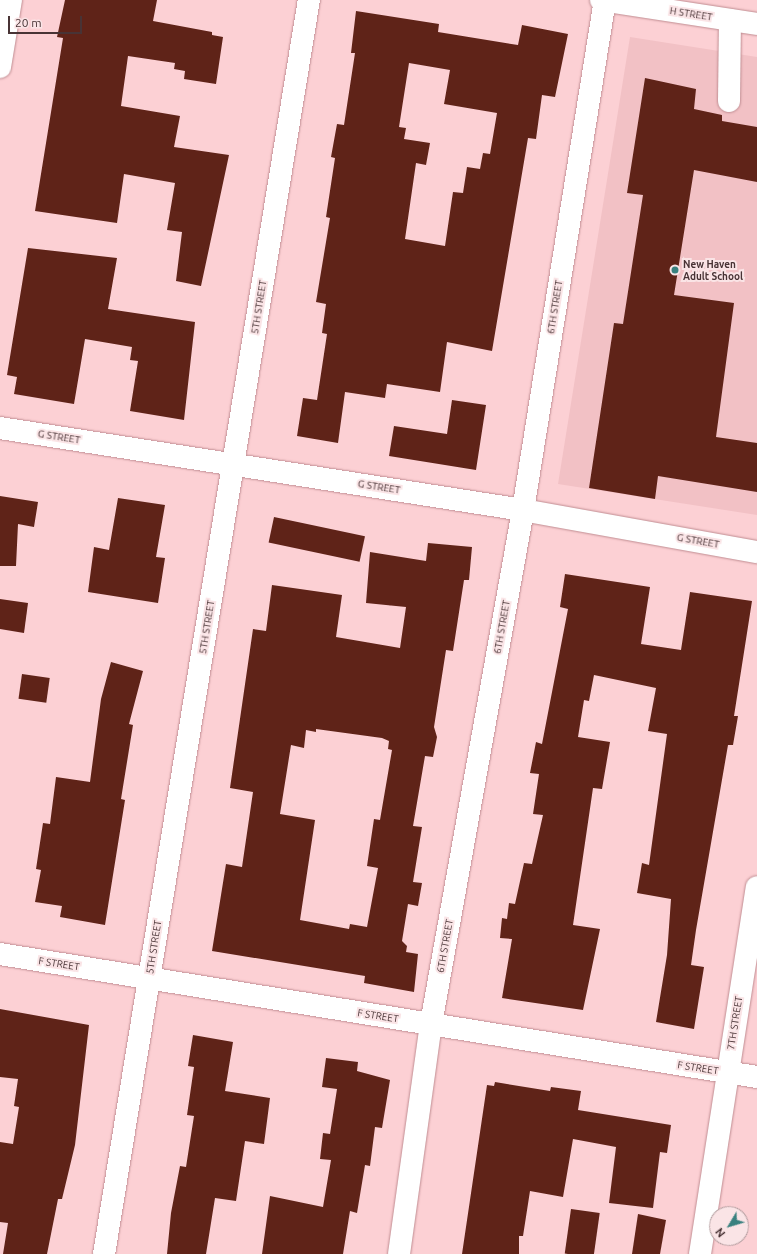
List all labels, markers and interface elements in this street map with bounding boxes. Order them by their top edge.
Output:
street label: H STREET [669,5,713,23]
scale bar [10,8,84,34]
text: 20 m [15,16,42,29]
place label: New Haven Adult School [683,258,743,282]
marker: New Haven Adult School [670,265,680,275]
street label: 5TH STREET [249,279,269,335]
street label: 6TH STREET [545,279,565,335]
street label: G STREET [37,428,81,446]
street label: G STREET [357,478,401,496]
street label: G STREET [676,531,720,551]
street label: 5TH STREET [197,599,217,655]
street label: 6TH STREET [491,599,513,655]
street label: 6TH STREET [434,918,456,974]
street label: 5TH STREET [144,919,164,975]
street label: F STREET [38,955,80,973]
street label: 7TH STREET [725,995,745,1051]
street label: F STREET [357,1007,399,1025]
street label: F STREET [677,1059,719,1077]
north arrow [709,1206,749,1246]
text: N [713,1226,728,1240]

